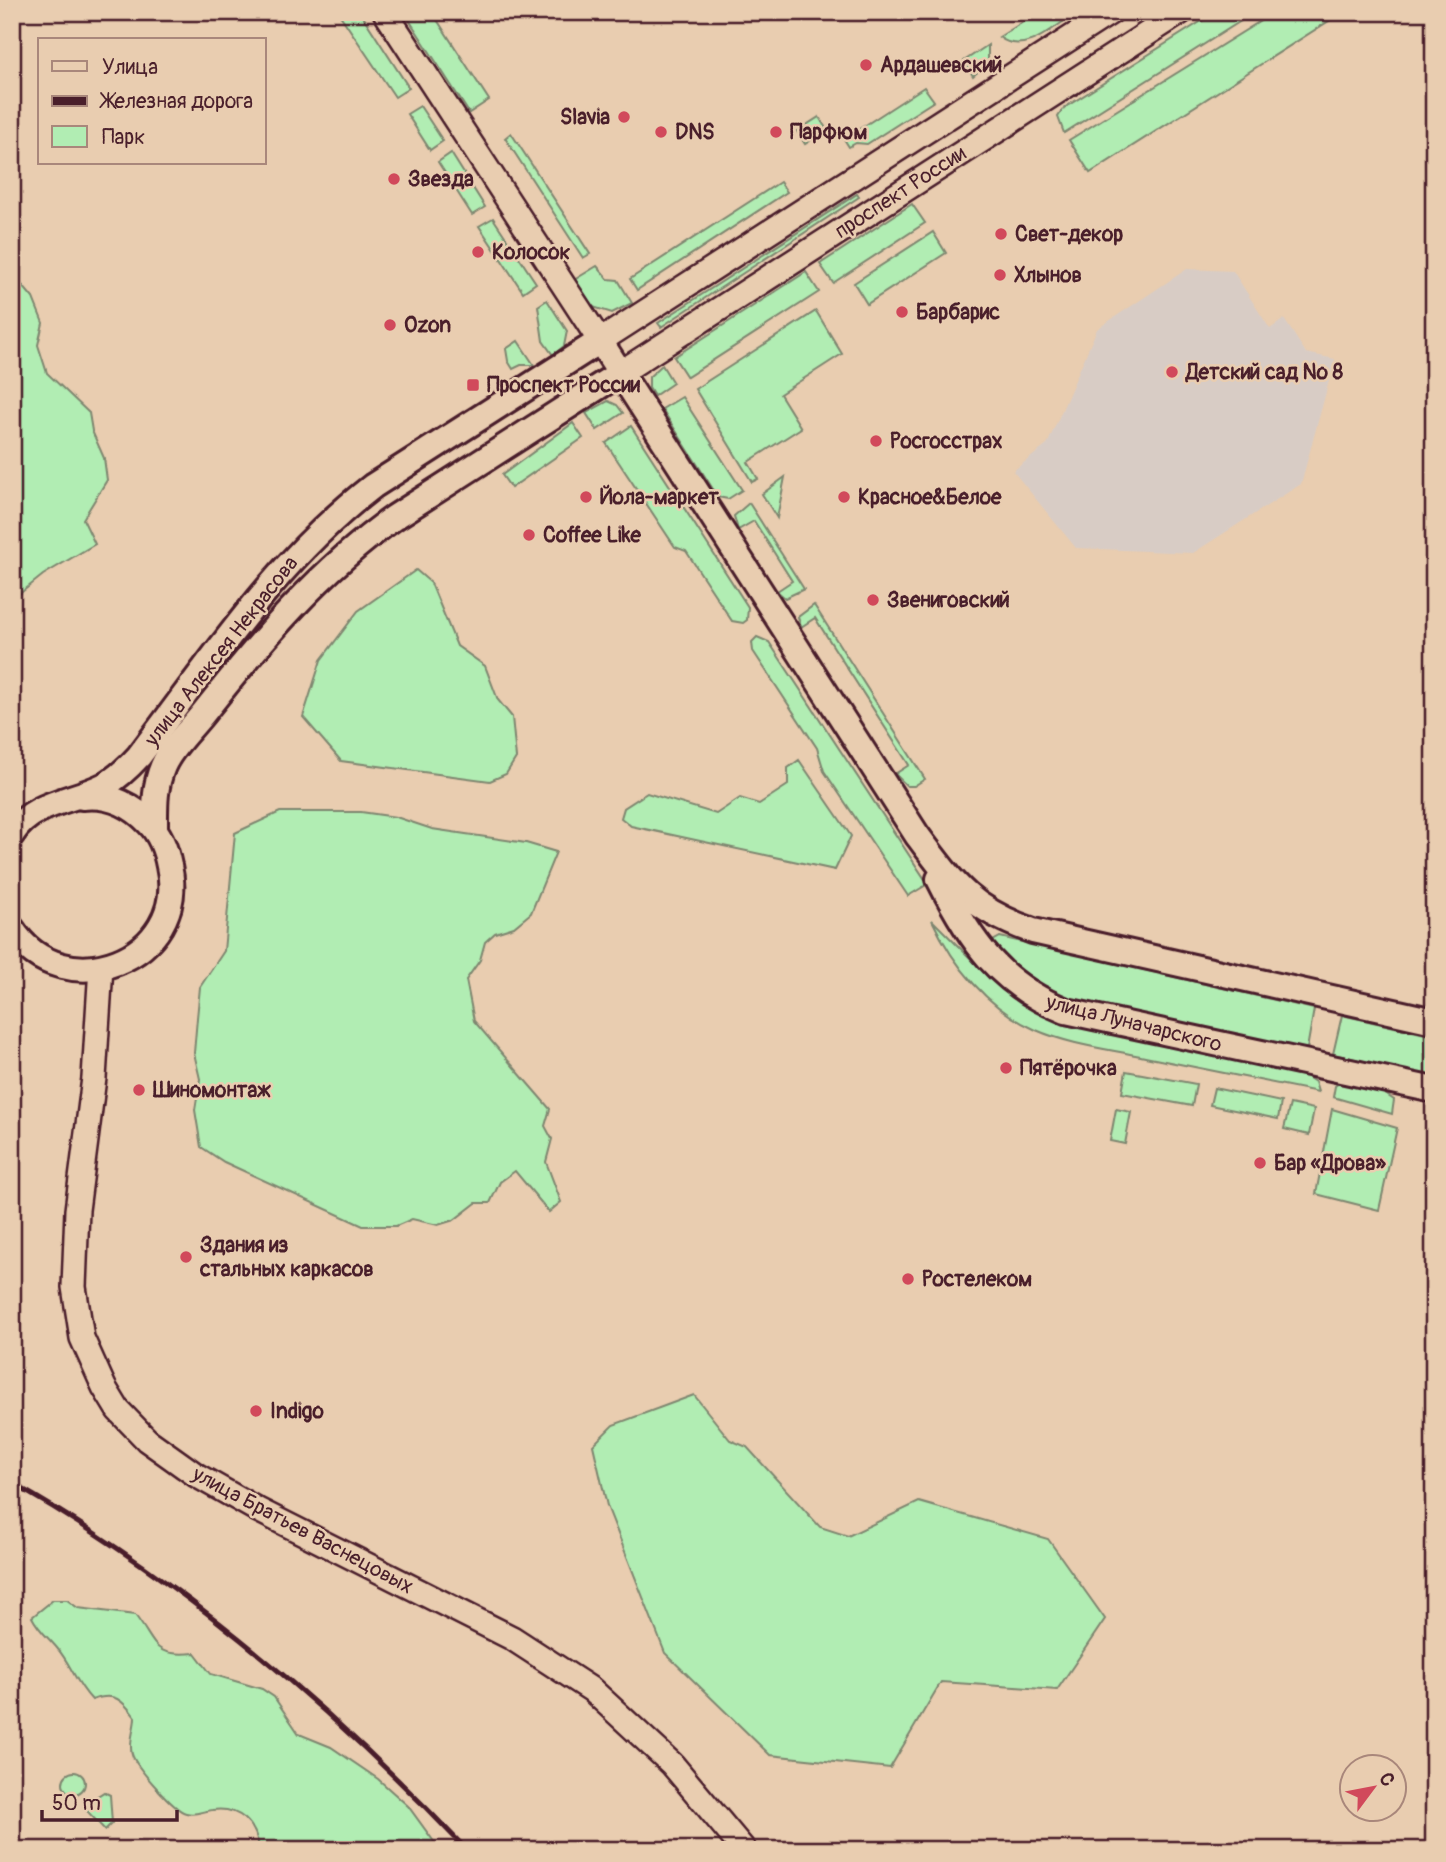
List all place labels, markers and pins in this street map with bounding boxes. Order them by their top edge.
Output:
place label: Ардашевский [880,52,1002,79]
marker: Ардашевский [858,57,874,73]
place label: Slavia [560,104,610,131]
marker: Slavia [616,109,632,125]
place label: DNS [675,119,715,146]
place label: Парфюм [790,119,867,146]
marker: DNS [653,124,669,140]
marker: Парфюм [768,124,784,140]
place label: Звезда [408,166,474,193]
marker: Звезда [386,171,402,187]
place label: Свет-декор [1015,221,1123,248]
marker: Свет-декор [993,226,1009,242]
place label: Колосок [492,239,571,266]
marker: Колосок [470,244,486,260]
place label: Хлынов [1014,262,1082,289]
marker: Хлынов [992,267,1008,283]
place label: Барбарис [916,299,1000,326]
marker: Барбарис [894,304,910,320]
place label: Ozon [404,312,451,339]
marker: Ozon [382,317,398,333]
place label: Детский сад № 8 [1184,359,1344,386]
marker: Детский сад № 8 [1164,364,1180,380]
place label: Проспект России [487,372,641,399]
marker: Проспект России [465,377,481,393]
place label: Росгосстрах [890,428,1002,455]
marker: Росгосстрах [868,433,884,449]
place label: Йола-маркет [600,484,719,511]
place label: Красное&Белое [858,484,1002,511]
marker: Йола-маркет [578,489,594,505]
marker: Красное&Белое [836,489,852,505]
place label: Coffee Like [543,522,642,549]
marker: Coffee Like [521,527,537,543]
place label: Звениговский [887,587,1010,614]
marker: Звениговский [865,592,881,608]
place label: Пятёрочка [1020,1055,1117,1082]
marker: Пятёрочка [998,1060,1014,1076]
place label: Шиномонтаж [152,1077,271,1104]
marker: Шиномонтаж [131,1082,147,1098]
place label: Бар «Дрова» [1274,1150,1386,1177]
marker: Бар «Дрова» [1252,1155,1268,1171]
place label: Здания из стальных каркасов [199,1232,374,1283]
marker: Здания из стальных каркасов [178,1249,194,1265]
place label: Ростелеком [922,1266,1032,1293]
marker: Ростелеком [900,1271,916,1287]
place label: Indigo [270,1398,324,1425]
marker: Indigo [248,1403,264,1419]

